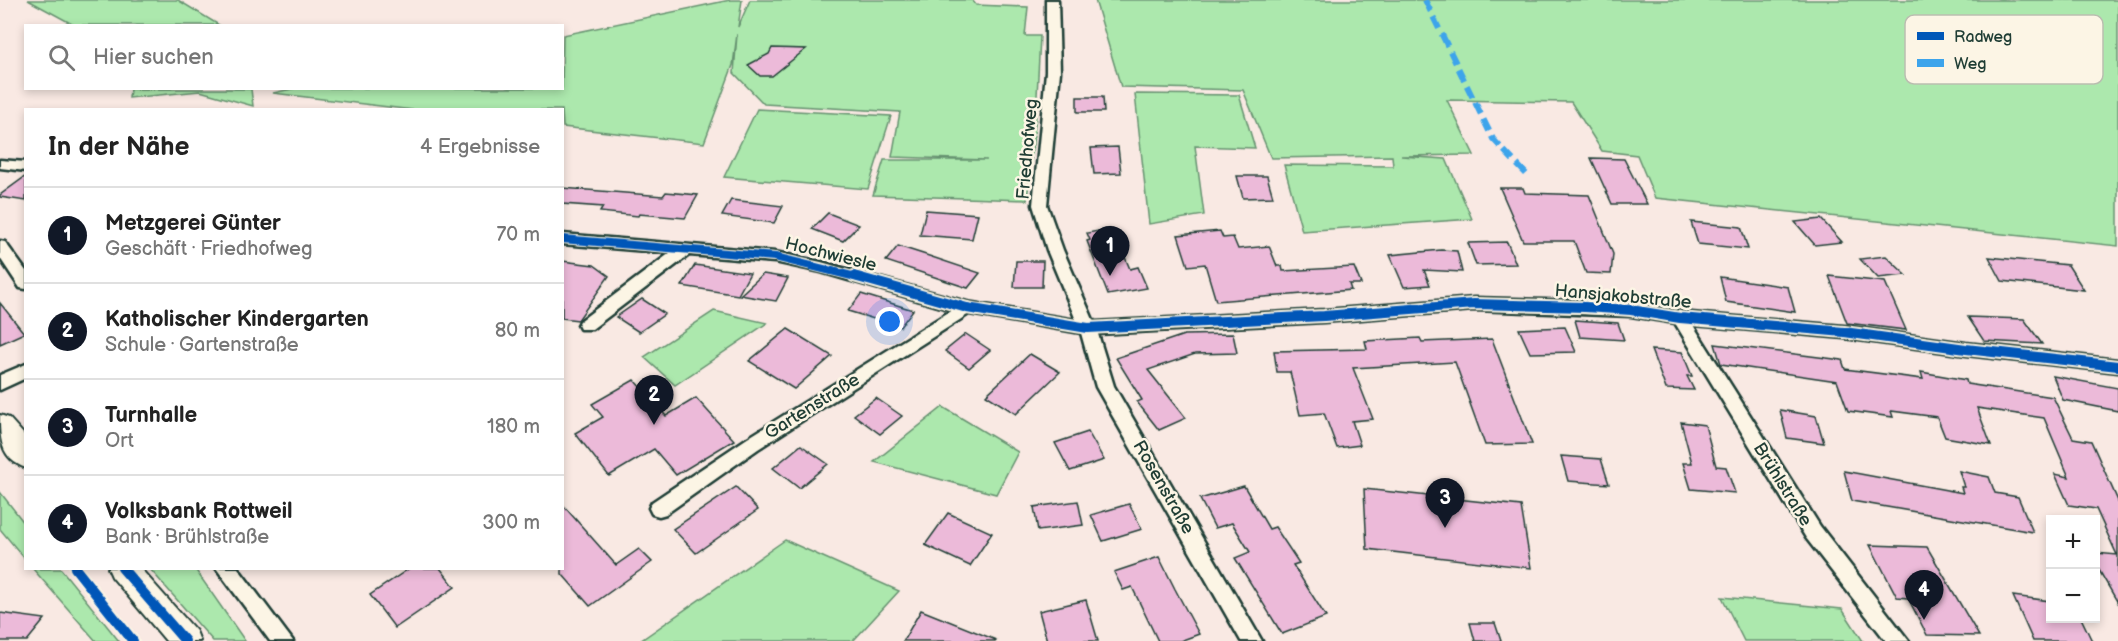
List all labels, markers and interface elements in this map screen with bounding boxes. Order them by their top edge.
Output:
legend [1905,15,2103,84]
search box [24,24,564,90]
text: Radweg [1954,28,2012,47]
icon: search [45,41,78,74]
text: Hier suchen [93,44,214,71]
text: Weg [1954,55,1986,74]
street label: Friedhofweg [1013,98,1042,200]
text: In der Nähe [48,132,190,163]
text: 4 Ergebnisse [420,135,540,159]
text: Metzgerei Günter [105,210,281,237]
text: 1 [63,223,72,247]
text: 70 m [496,223,540,247]
pin: 1 [1090,226,1130,276]
street label: Hochwiesle [783,233,879,276]
text: Geschäft · Friedhofweg [105,237,312,261]
street label: Hansjakobstraße [1554,280,1693,313]
text: Katholischer Kindergarten [105,306,369,333]
your location [875,307,904,336]
text: 2 [62,319,73,343]
text: 80 m [495,319,540,343]
text: Schule · Gartenstraße [105,333,299,357]
street label: Gartenstraße [761,369,864,444]
pin: 2 [634,376,674,425]
text: Turnhalle [105,402,197,429]
text: 3 [62,415,73,439]
text: 180 m [487,415,540,439]
text: Ort [105,429,134,453]
street label: Rosenstraße [1128,437,1199,538]
street label: Brühlstraße [1749,439,1817,530]
pin: 3 [1426,478,1464,528]
text: Volksbank Rottweil [105,498,293,525]
text: 4 [62,511,73,535]
text: 300 m [482,511,540,535]
map controls [2046,515,2100,623]
button: + [2046,515,2100,569]
text: Bank · Brühlstraße [105,525,269,549]
button: − [2046,569,2100,623]
pin: 4 [1904,570,1944,620]

